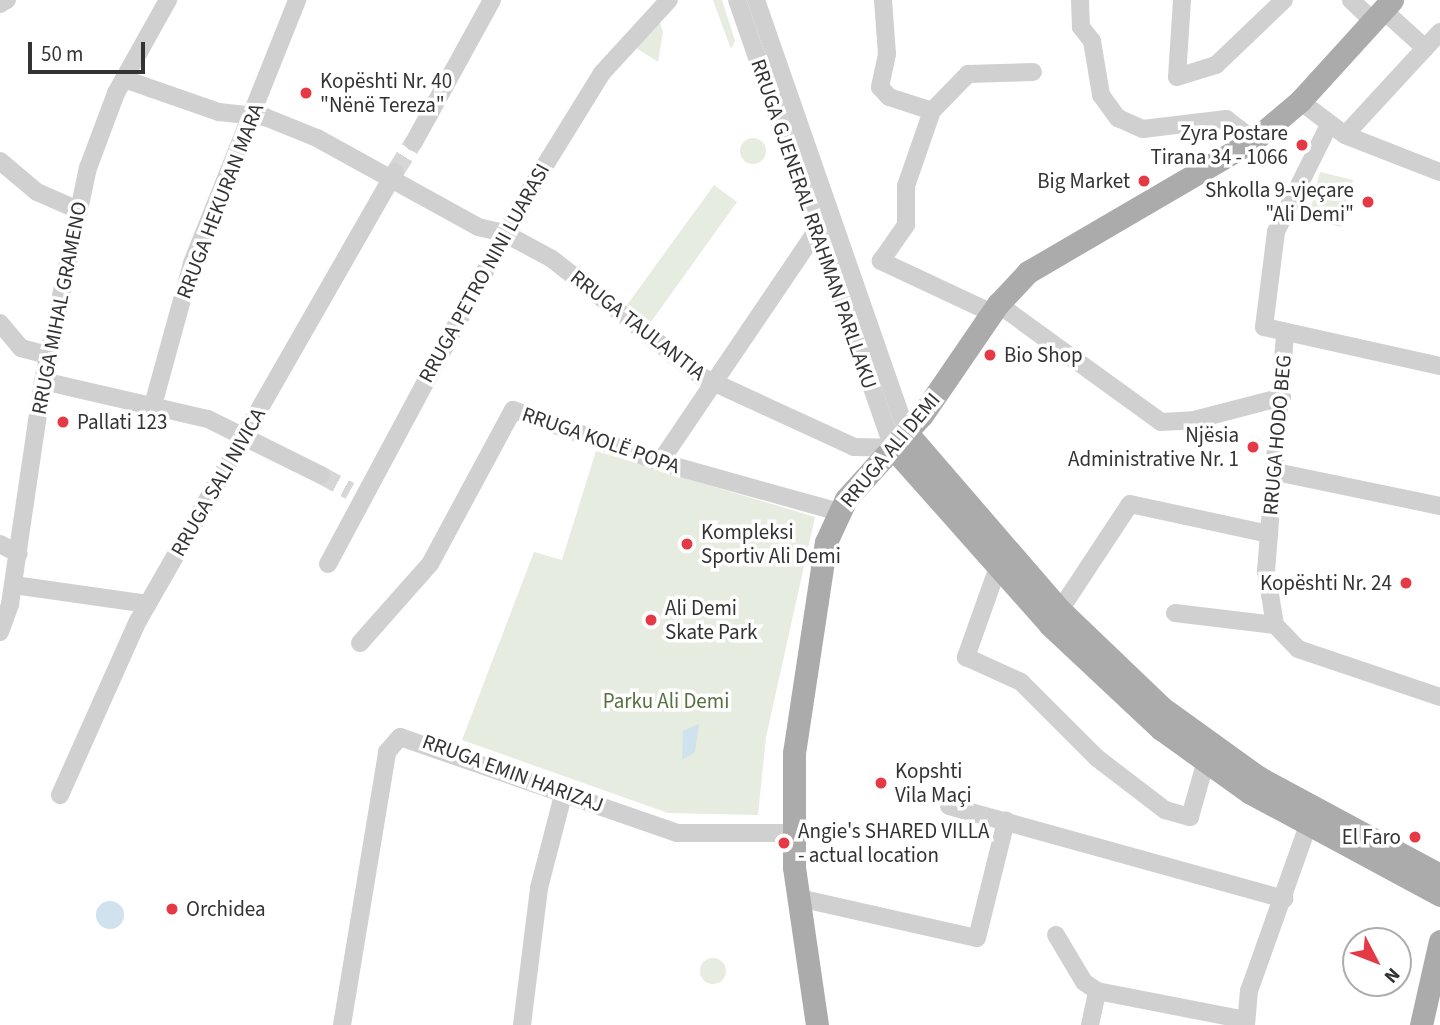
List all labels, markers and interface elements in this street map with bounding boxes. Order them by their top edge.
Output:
scale bar [32,28,149,72]
text: 50 m [41,39,83,69]
street label: RRUGA GJENERAL RRAHMAN PARLLAKU [746,56,882,392]
place label: Kopështi Nr. 40 "Nënë Tereza" [320,68,452,118]
marker: Kopështi Nr. 40 "Nënë Tereza" [298,85,314,101]
street label: RRUGA HEKURAN MARA [171,100,269,302]
place label: Zyra Postare Tirana 34 - 1066 [1150,120,1288,170]
marker: Zyra Postare Tirana 34 - 1066 [1294,137,1310,153]
street label: RRUGA PETRO NINI LUARASI [413,159,555,387]
place label: Big Market [1037,168,1130,194]
marker: Big Market [1136,173,1152,189]
place label: Shkolla 9-vjeçare "Ali Demi" [1205,177,1354,227]
marker: Shkolla 9-vjeçare "Ali Demi" [1360,194,1376,210]
street label: RRUGA MIHAL GRAMENO [26,199,92,417]
street label: RRUGA TAULANTIA [565,264,711,386]
place label: Bio Shop [1004,342,1083,368]
marker: Bio Shop [982,347,998,363]
street label: RRUGA HODO BEG [1257,354,1297,516]
street label: RRUGA ALI DEMI [835,388,945,512]
street label: RRUGA KOLË POPA [519,401,683,479]
street label: RRUGA SALI NIVICA [165,403,271,561]
place label: Pallati 123 [77,409,167,435]
marker: Pallati 123 [55,414,71,430]
place label: Njësia Administrative Nr. 1 [1068,422,1239,472]
marker: Njësia Administrative Nr. 1 [1245,439,1261,455]
place label: Kompleksi Sportiv Ali Demi [701,519,841,569]
marker: Kompleksi Sportiv Ali Demi [679,536,695,552]
place label: Kopështi Nr. 24 [1260,570,1392,596]
marker: Kopështi Nr. 24 [1398,575,1414,591]
place label: Ali Demi Skate Park [665,595,757,645]
marker: Ali Demi Skate Park [643,612,659,628]
park label: Parku Ali Demi [603,688,729,714]
street label: RRUGA EMIN HARIZAJ [419,729,607,817]
place label: Kopshti Vila Maçi [895,758,972,808]
marker: Kopshti Vila Maçi [873,775,889,791]
place label: Angie's SHARED VILLA - actual location [798,818,990,868]
place label: El Faro [1342,824,1401,850]
marker: El Faro [1407,829,1423,845]
marker: Angie's SHARED VILLA - actual location [776,835,792,851]
place label: Orchidea [186,896,266,922]
marker: Orchidea [164,901,180,917]
north arrow [1342,927,1412,997]
text: N [1377,961,1406,989]

